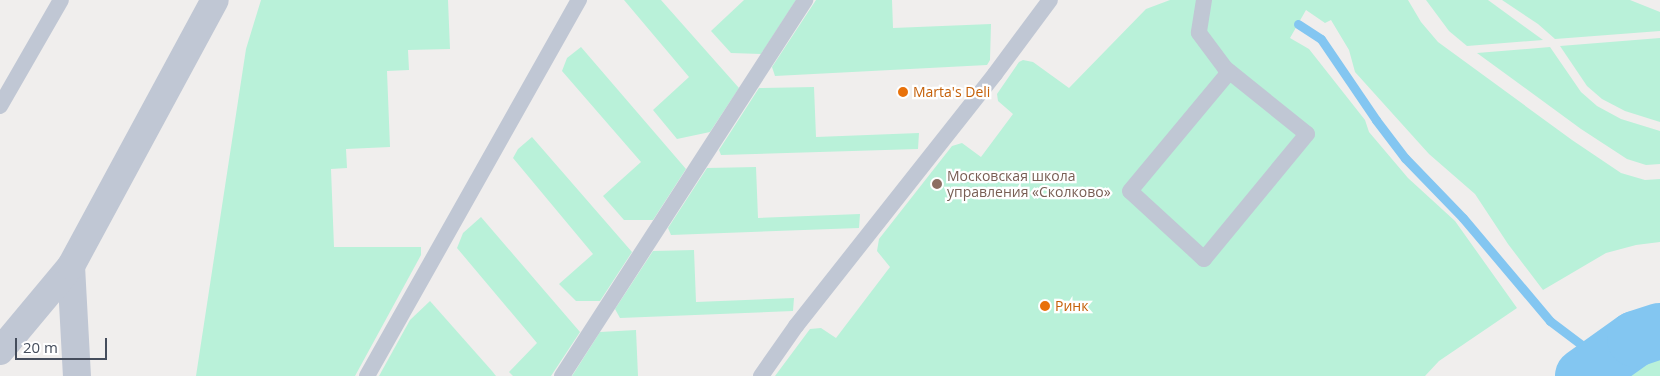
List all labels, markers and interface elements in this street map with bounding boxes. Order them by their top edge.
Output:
place label: Marta's Deli [913,84,990,100]
marker: Marta's Deli [897,86,909,98]
place label: Московская школа управления «Сколково» [947,168,1111,200]
marker: Московская школа управления «Сколково» [931,178,943,190]
place label: Ринк [1055,298,1088,314]
marker: Ринк [1039,300,1051,312]
scale bar [18,328,110,360]
text: 20 m [23,337,58,357]

